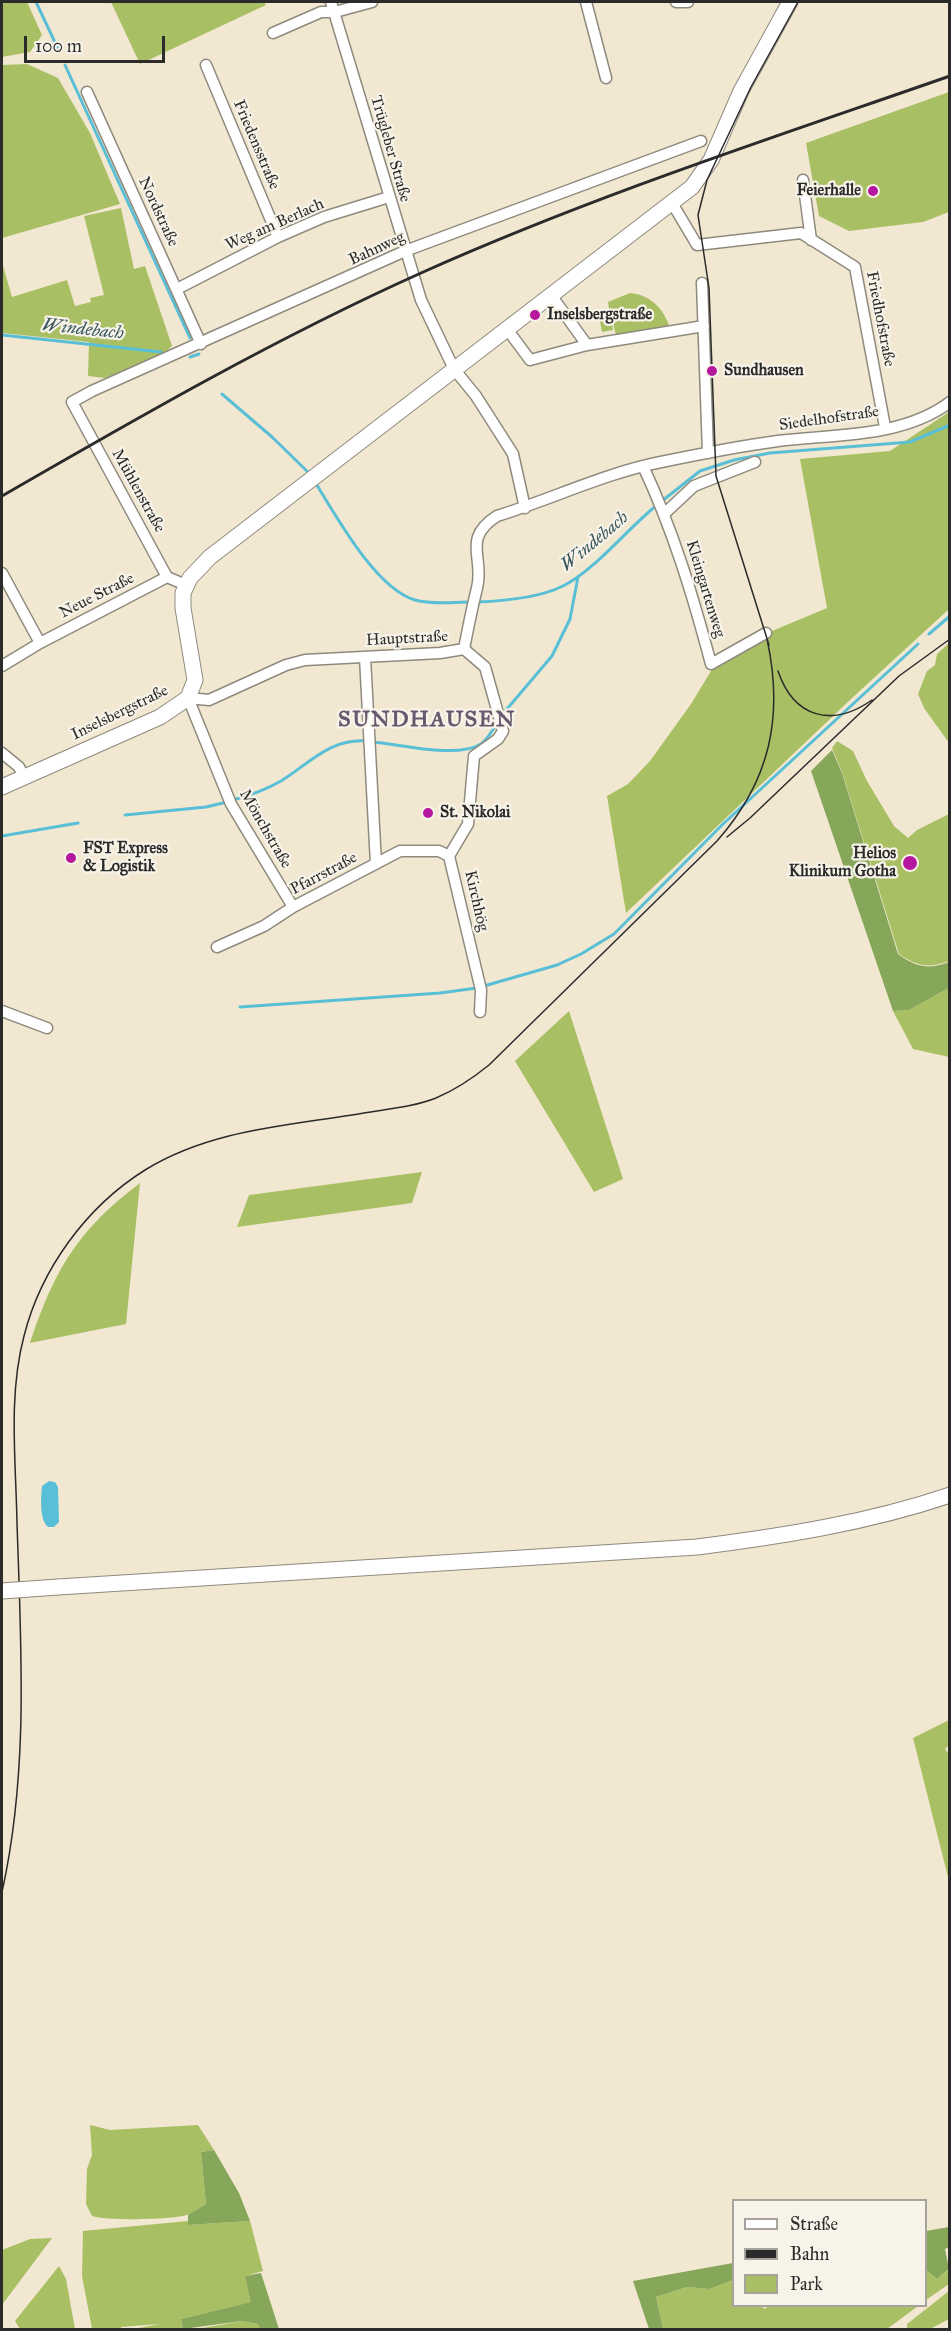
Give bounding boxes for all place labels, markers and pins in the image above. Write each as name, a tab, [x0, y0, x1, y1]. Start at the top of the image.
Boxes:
place label: Feierhalle	[796, 181, 861, 201]
marker: Feierhalle	[866, 184, 880, 198]
place label: Inselsbergstraße	[547, 305, 652, 325]
marker: Inselsbergstraße	[528, 308, 542, 322]
place label: Sundhausen	[724, 361, 804, 381]
marker: Sundhausen	[705, 364, 719, 378]
place label: St. Nikolai	[440, 803, 510, 823]
marker: St. Nikolai	[421, 806, 435, 820]
place label: FST Express & Logistik	[83, 839, 168, 877]
place label: Helios Klinikum Gotha	[789, 844, 896, 882]
marker: FST Express & Logistik	[64, 851, 78, 865]
marker: Helios Klinikum Gotha	[901, 854, 919, 872]

